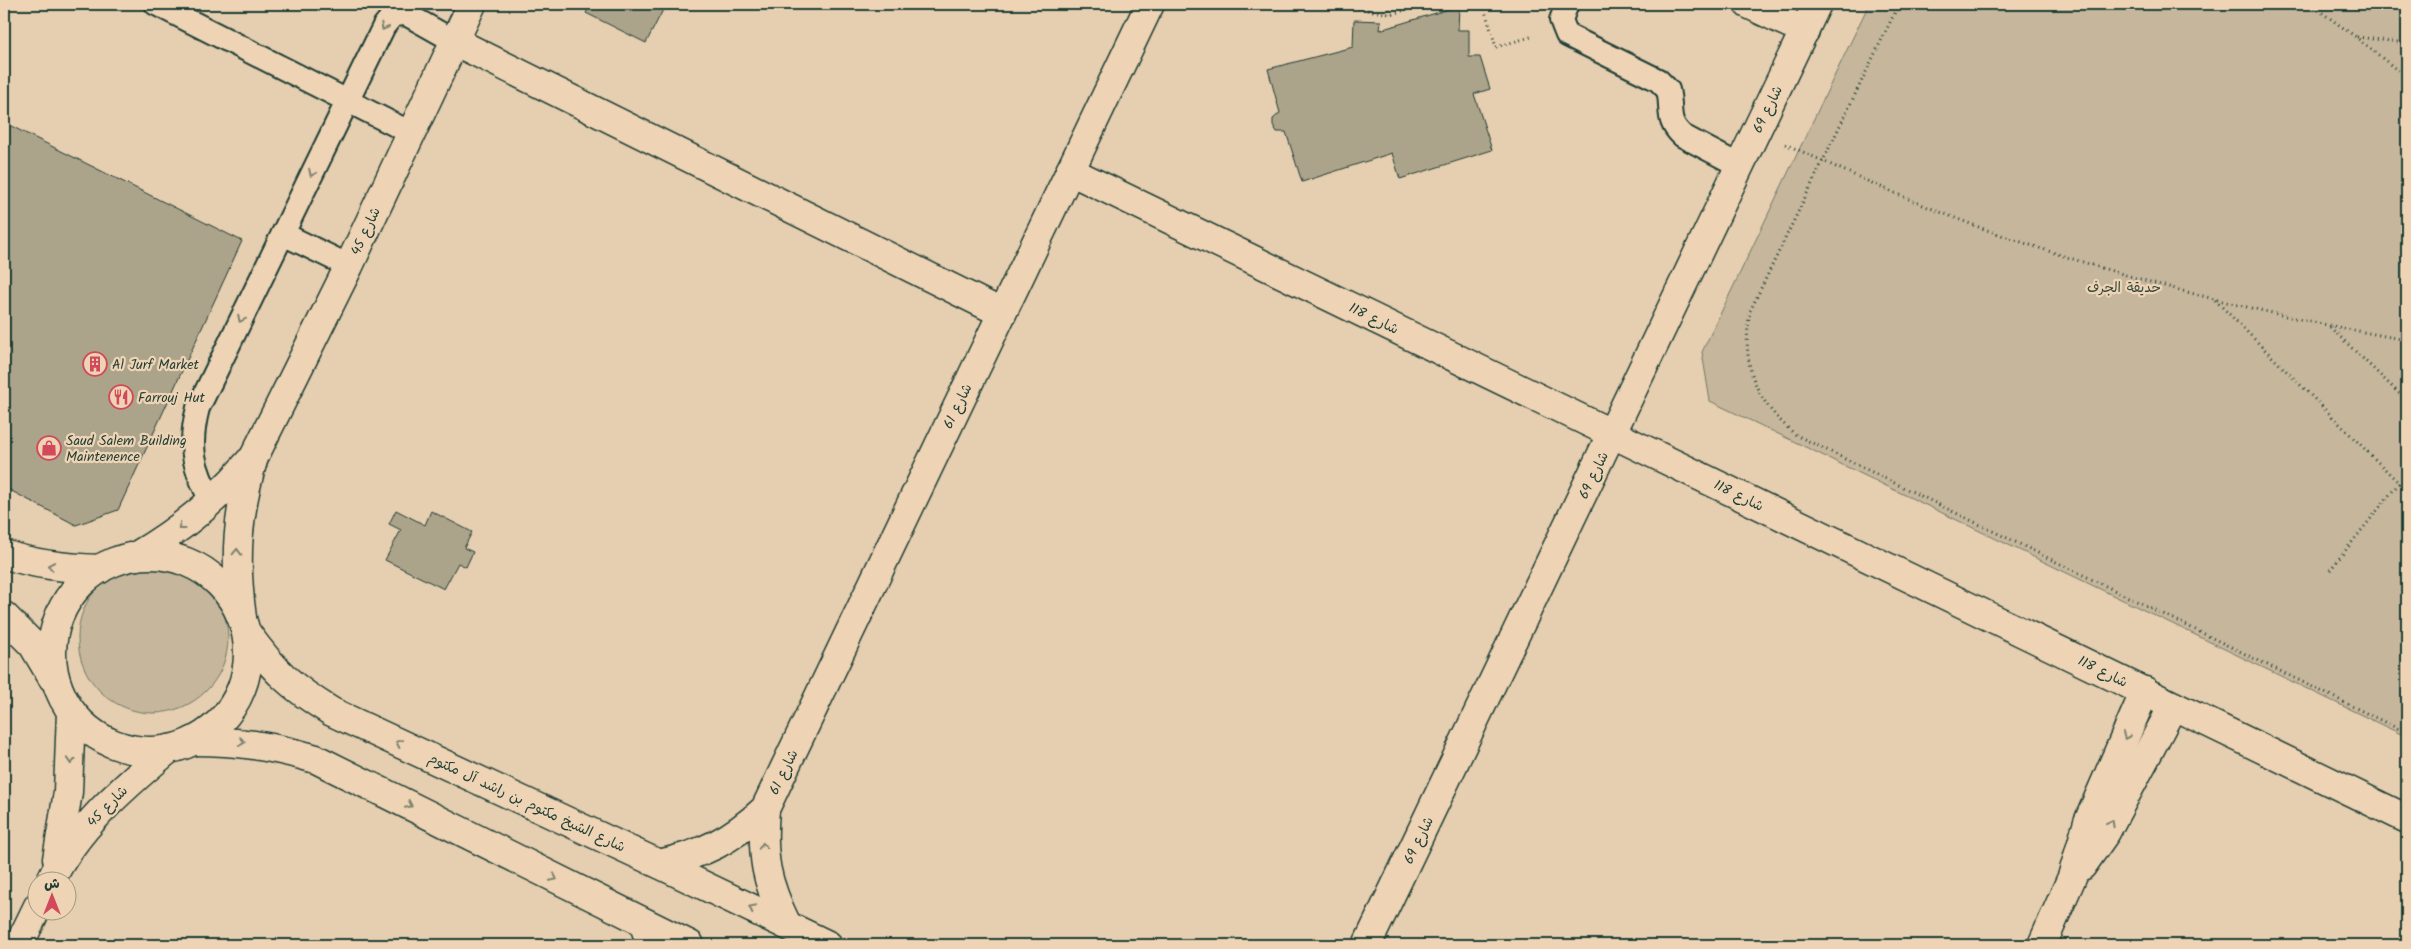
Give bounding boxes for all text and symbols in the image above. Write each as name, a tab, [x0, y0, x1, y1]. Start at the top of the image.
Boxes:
one-way arrow	[380, 21, 390, 30]
street label: شارع 69	[1747, 82, 1789, 137]
one-way arrow	[308, 168, 319, 177]
street label: شارع 45	[345, 204, 387, 259]
park label: حديقة الجرف	[2087, 277, 2161, 299]
street label: شارع 118	[1345, 297, 1402, 340]
one-way arrow	[237, 314, 247, 323]
building icon: Al Jurf Market	[82, 351, 108, 377]
place label: Al Jurf Market	[112, 354, 199, 376]
street label: شارع 61	[937, 380, 978, 433]
restaurant icon: Farrouj Hut	[108, 384, 134, 410]
place label: Farrouj Hut	[138, 387, 206, 409]
place label: Saud Salem Building Maintenence	[66, 430, 187, 468]
shop icon: Saud Salem Building Maintenence	[36, 435, 62, 461]
street label: شارع 69	[1573, 448, 1615, 503]
street label: شارع 118	[1710, 474, 1767, 517]
one-way arrow	[177, 521, 187, 530]
one-way arrow	[231, 548, 242, 556]
one-way arrow	[47, 561, 56, 571]
street label: شارع 118	[2074, 650, 2131, 693]
one-way arrow	[2121, 731, 2132, 740]
one-way arrow	[237, 737, 246, 747]
one-way arrow	[395, 739, 404, 749]
street label: شارع 61	[763, 746, 804, 799]
street label: شارع الشيخ مكتوم بن راشد آل مكتوم	[424, 747, 629, 858]
one-way arrow	[65, 757, 76, 765]
street label: شارع 45	[82, 781, 133, 833]
one-way arrow	[404, 799, 413, 810]
street label: شارع 69	[1398, 813, 1440, 868]
one-way arrow	[2105, 819, 2115, 828]
one-way arrow	[758, 842, 769, 850]
north arrow	[28, 872, 78, 922]
one-way arrow	[549, 872, 558, 882]
text: ش	[44, 873, 60, 895]
one-way arrow	[749, 905, 758, 915]

